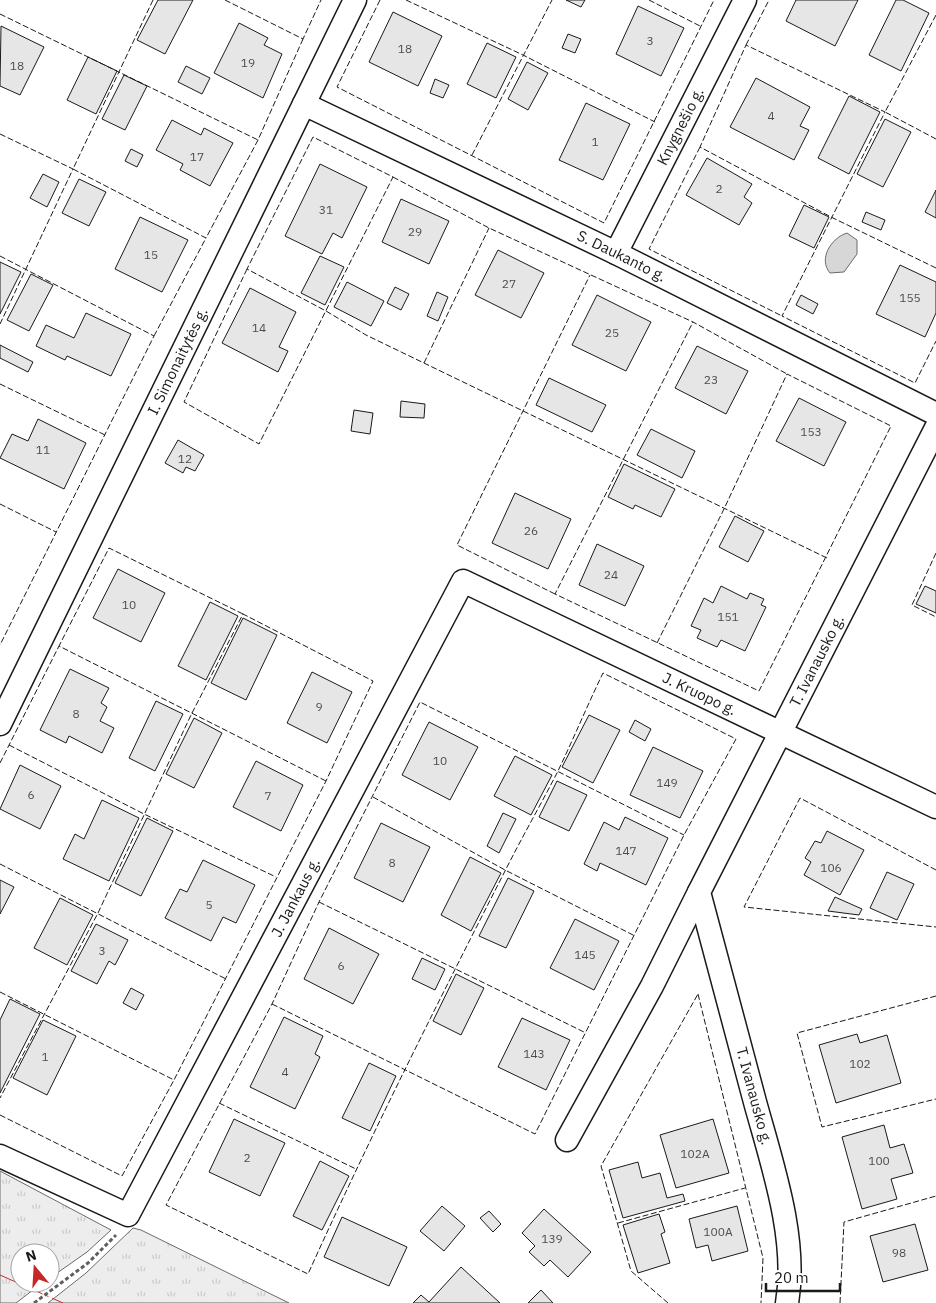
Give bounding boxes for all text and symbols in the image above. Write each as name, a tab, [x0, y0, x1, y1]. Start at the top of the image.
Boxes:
house number: 3	[646, 33, 654, 48]
house number: 18	[398, 41, 412, 56]
house number: 19	[241, 55, 255, 70]
house number: 18	[10, 58, 24, 73]
street label: Knygnešio g.	[652, 84, 708, 168]
house number: 4	[767, 108, 775, 123]
house number: 1	[591, 134, 599, 149]
house number: 17	[190, 149, 204, 164]
house number: 2	[715, 181, 723, 196]
house number: 31	[319, 202, 333, 217]
house number: 29	[408, 224, 422, 239]
street label: S. Daukanto g.	[574, 226, 669, 286]
house number: 15	[144, 247, 158, 262]
house number: 27	[502, 276, 516, 291]
house number: 155	[899, 290, 921, 305]
street label: I. Simonaitytės g.	[143, 304, 212, 418]
house number: 14	[252, 320, 266, 335]
house number: 25	[605, 325, 619, 340]
house number: 23	[704, 372, 718, 387]
house number: 153	[800, 424, 822, 439]
house number: 11	[36, 442, 50, 457]
house number: 12	[178, 451, 192, 466]
house number: 26	[524, 523, 538, 538]
house number: 24	[604, 567, 618, 582]
house number: 10	[122, 597, 136, 612]
house number: 151	[717, 609, 739, 624]
street label: T. Ivanausko g.	[785, 612, 848, 710]
street label: J. Kruopo g.	[660, 668, 740, 719]
house number: 9	[315, 699, 323, 714]
house number: 8	[72, 706, 80, 721]
house number: 10	[433, 753, 447, 768]
house number: 149	[656, 775, 678, 790]
house number: 6	[27, 787, 35, 802]
house number: 7	[264, 788, 272, 803]
house number: 147	[615, 843, 637, 858]
street label: J. Jankaus g.	[267, 855, 324, 940]
house number: 8	[388, 855, 396, 870]
house number: 106	[820, 860, 842, 875]
house number: 5	[205, 897, 213, 912]
house number: 3	[98, 943, 106, 958]
house number: 145	[574, 947, 596, 962]
house number: 6	[337, 958, 345, 973]
street label: T. Ivanausko g.	[732, 1045, 777, 1147]
house number: 143	[523, 1046, 545, 1061]
house number: 1	[41, 1049, 49, 1064]
house number: 102	[849, 1056, 871, 1071]
house number: 4	[281, 1064, 289, 1079]
house number: 102A	[680, 1146, 710, 1161]
house number: 2	[243, 1150, 251, 1165]
house number: 100	[868, 1153, 890, 1168]
house number: 100A	[703, 1224, 733, 1239]
house number: 139	[541, 1231, 563, 1246]
north arrow	[10, 1243, 60, 1293]
house number: 98	[892, 1245, 906, 1260]
text: N	[23, 1246, 39, 1266]
scale bar	[766, 1260, 840, 1292]
text: 20 m	[774, 1268, 809, 1287]

